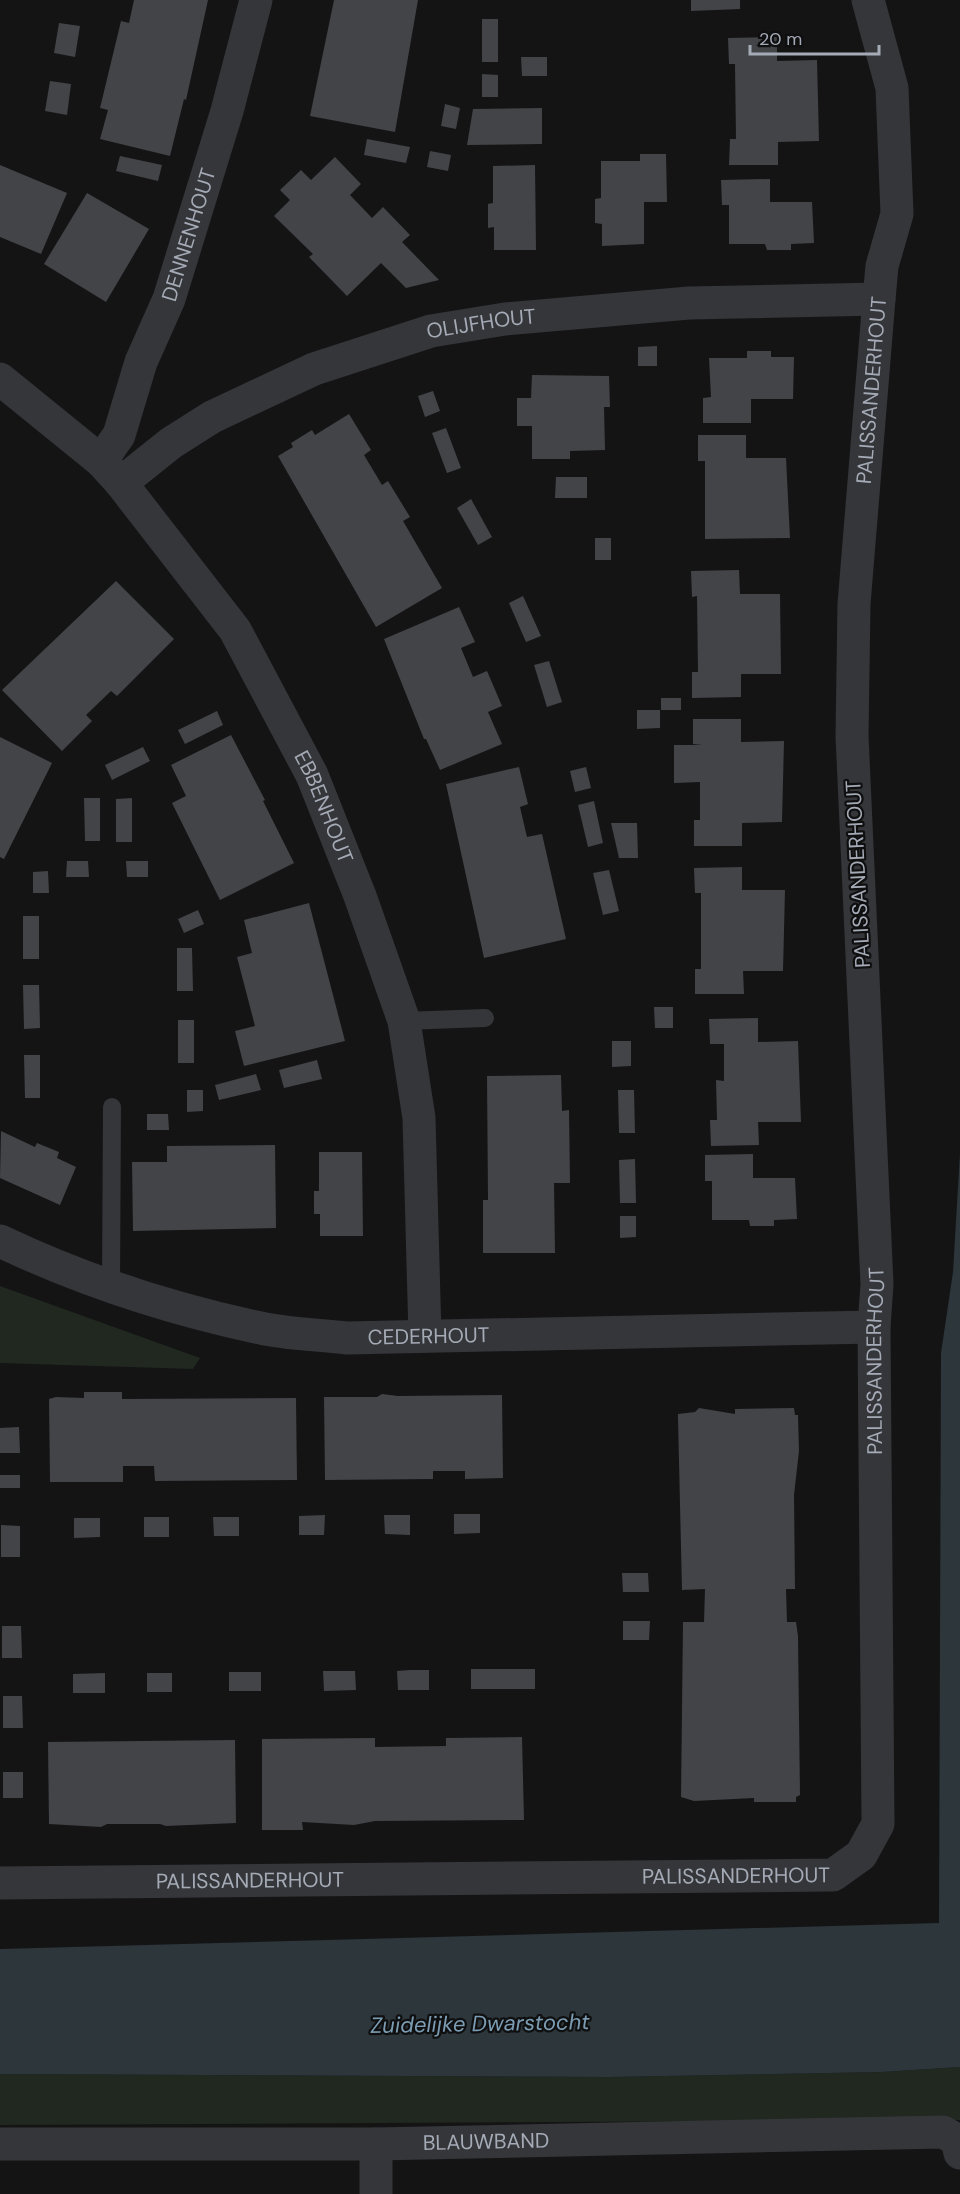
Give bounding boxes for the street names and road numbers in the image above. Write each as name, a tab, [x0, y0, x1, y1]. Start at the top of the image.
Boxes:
street label: DENNENHOUT	[155, 165, 223, 305]
street label: PALISSANDERHOUT	[850, 295, 893, 485]
street label: OLIJFHOUT	[424, 302, 537, 346]
street label: EBBENHOUT	[287, 746, 360, 868]
street label: PALISSANDERHOUT	[839, 779, 877, 969]
street label: PALISSANDERHOUT	[860, 1266, 891, 1455]
street label: CEDERHOUT	[367, 1321, 490, 1352]
street label: PALISSANDERHOUT	[642, 1861, 830, 1891]
street label: PALISSANDERHOUT	[156, 1866, 344, 1896]
street label: BLAUWBAND	[422, 2126, 550, 2157]

